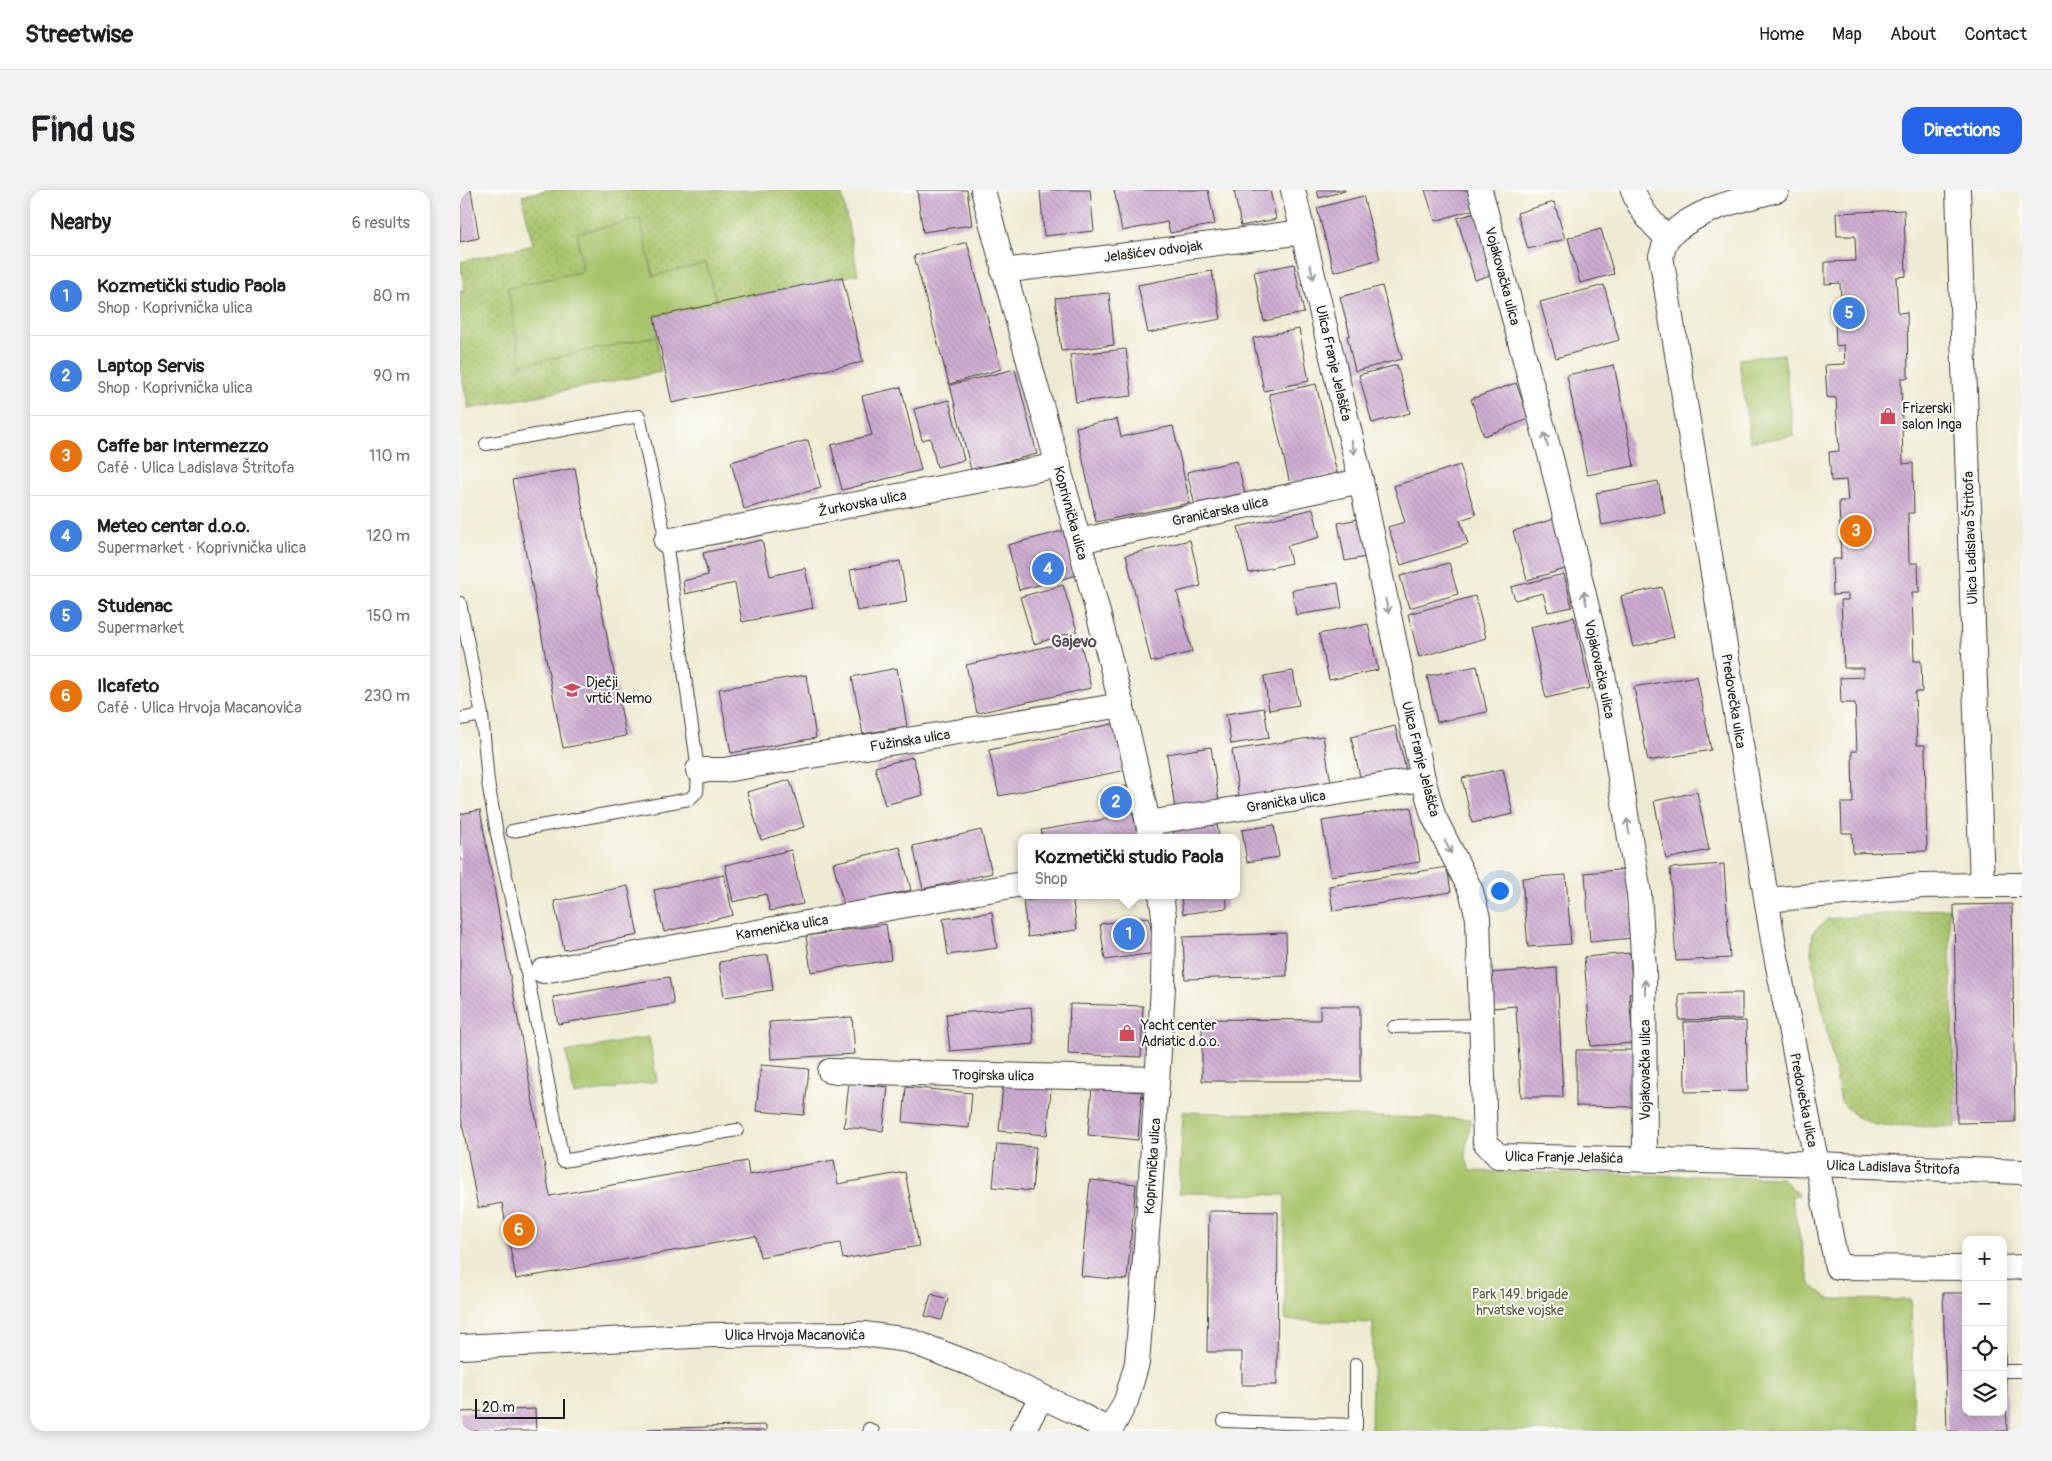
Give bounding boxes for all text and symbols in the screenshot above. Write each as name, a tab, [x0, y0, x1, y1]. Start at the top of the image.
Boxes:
text: Streetwise	[25, 20, 133, 49]
text: Home	[1759, 23, 1804, 46]
text: Map	[1832, 23, 1862, 46]
text: About	[1890, 23, 1936, 46]
text: Contact	[1964, 23, 2027, 46]
button: Directions	[1902, 107, 2022, 154]
text: Find us	[30, 108, 135, 152]
text: Nearby	[50, 209, 111, 236]
text: 6 results	[352, 213, 410, 233]
street label: Vojakovačka ulica	[1481, 225, 1524, 327]
street label: Jelašićev odvojak	[1103, 237, 1204, 266]
one-way arrow	[1308, 263, 1317, 279]
text: Kozmetički studio Paola	[97, 274, 286, 298]
text: 1	[63, 286, 69, 306]
text: 80 m	[373, 286, 410, 306]
pin: 5	[1833, 294, 1865, 332]
text: Shop · Koprivnička ulica	[97, 298, 253, 318]
street label: Ulica Franje Jelašića	[1312, 304, 1355, 423]
text: Laptop Servis	[97, 354, 204, 378]
text: 2	[62, 366, 70, 386]
text: 90 m	[373, 366, 410, 386]
text: Shop · Koprivnička ulica	[97, 378, 253, 398]
place label: Frizerski salon Inga	[1902, 400, 1962, 433]
shop icon: Frizerski salon Inga	[1878, 406, 1898, 426]
one-way arrow	[1541, 432, 1551, 448]
text: Caffe bar Intermezzo	[97, 434, 269, 458]
one-way arrow	[1349, 438, 1358, 454]
text: 3	[62, 446, 70, 466]
text: 110 m	[369, 446, 410, 466]
text: Café · Ulica Ladislava Štritofa	[97, 458, 294, 478]
street label: Koprivnička ulica	[1050, 464, 1091, 562]
street label: Ulica Ladislava Štritofa	[1959, 471, 1981, 605]
street label: Žurkovska ulica	[816, 487, 908, 520]
street label: Graničarska ulica	[1171, 493, 1270, 530]
pin: 3	[1840, 512, 1872, 550]
text: Meteo centar d.o.o.	[97, 514, 250, 538]
text: 4	[61, 526, 71, 546]
text: 120 m	[366, 526, 410, 546]
text: Supermarket · Koprivnička ulica	[97, 538, 306, 558]
pin: 4	[1032, 550, 1064, 588]
one-way arrow	[1580, 590, 1589, 606]
text: Studenac	[97, 594, 173, 618]
one-way arrow	[1383, 597, 1392, 613]
text: 5	[62, 606, 70, 626]
text: 150 m	[366, 606, 410, 626]
text: Supermarket	[97, 618, 184, 638]
street label: Vojakovačka ulica	[1581, 618, 1618, 720]
district label: Gajevo	[1051, 632, 1097, 652]
street label: Predovečka ulica	[1718, 653, 1749, 750]
text: Ilcafeto	[97, 674, 159, 698]
place label: Dječji vrtić Nemo	[585, 674, 652, 707]
school or university icon: Dječji vrtić Nemo	[562, 680, 582, 700]
text: 6	[61, 686, 71, 706]
text: 230 m	[364, 686, 410, 706]
text: Café · Ulica Hrvoja Macanovića	[97, 698, 302, 718]
street label: Ulica Franje Jelašića	[1398, 700, 1443, 819]
street label: Fužinska ulica	[869, 726, 951, 755]
pin: 2	[1100, 783, 1132, 821]
street label: Granička ulica	[1245, 787, 1327, 816]
one-way arrow	[1622, 818, 1632, 834]
popup	[1018, 834, 1240, 899]
one-way arrow	[1444, 839, 1454, 854]
text: Kozmetički studio Paola	[1035, 845, 1223, 869]
text: Shop	[1035, 869, 1068, 889]
your location	[1487, 878, 1513, 904]
street label: Kamenička ulica	[735, 911, 830, 944]
pin: 1	[1113, 915, 1145, 953]
one-way arrow	[1640, 980, 1649, 996]
place label: Yacht center Adriatic d.o.o.	[1140, 1017, 1220, 1050]
street label: Vojakovačka ulica	[1637, 1020, 1654, 1120]
shop icon: Yacht center Adriatic d.o.o.	[1117, 1023, 1137, 1043]
street label: Predovečka ulica	[1786, 1052, 1821, 1149]
street label: Trogirska ulica	[952, 1066, 1034, 1085]
street label: Koprivnička ulica	[1141, 1117, 1164, 1215]
street label: Ulica Franje Jelašića	[1505, 1148, 1623, 1167]
street label: Ulica Ladislava Štritofa	[1826, 1156, 1960, 1178]
pin: 6	[503, 1211, 535, 1249]
map controls	[1962, 1236, 2007, 1416]
button: +	[1962, 1236, 2007, 1281]
button: −	[1962, 1281, 2007, 1326]
park label: Park 149. brigade hrvatske vojske	[1472, 1286, 1568, 1319]
button: locate	[1962, 1326, 2007, 1371]
street label: Ulica Hrvoja Macanovića	[725, 1327, 865, 1344]
button: layers	[1962, 1371, 2007, 1416]
scale bar	[475, 1396, 565, 1419]
text: 20 m	[482, 1399, 515, 1416]

